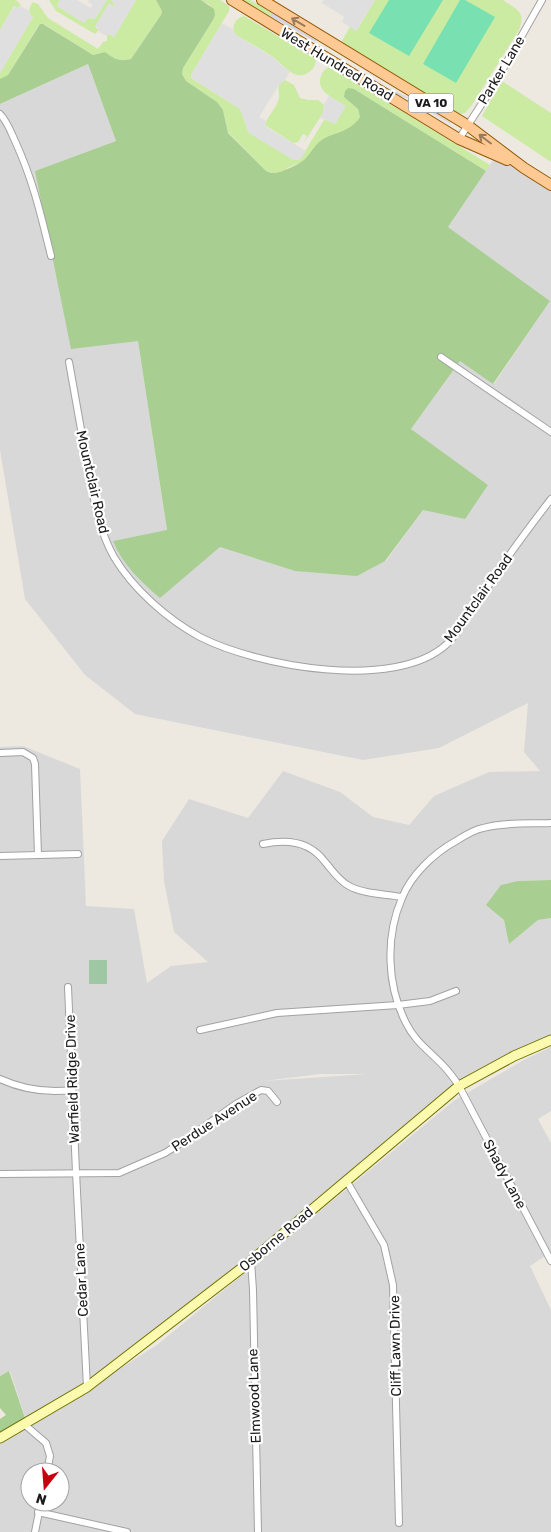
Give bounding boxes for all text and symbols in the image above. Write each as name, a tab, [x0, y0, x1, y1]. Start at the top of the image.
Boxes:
one-way arrow	[291, 17, 305, 28]
street label: West Hundred Road	[278, 24, 396, 105]
street label: Parker Lane	[474, 33, 529, 108]
road number: VA 10	[408, 94, 454, 112]
one-way arrow	[479, 133, 492, 144]
street label: Mountclair Road	[72, 429, 113, 535]
street label: Mountclair Road	[441, 551, 516, 646]
street label: Warfield Ridge Drive	[62, 1014, 83, 1144]
street label: Perdue Avenue	[168, 1087, 260, 1155]
street label: Shady Lane	[479, 1137, 530, 1212]
street label: Osborne Road	[236, 1204, 317, 1275]
street label: Cedar Lane	[71, 1243, 92, 1317]
street label: Cliff Lawn Drive	[386, 1295, 405, 1397]
street label: Elmwood Lane	[244, 1348, 265, 1444]
north arrow	[20, 1462, 70, 1512]
text: N	[34, 1489, 49, 1509]

